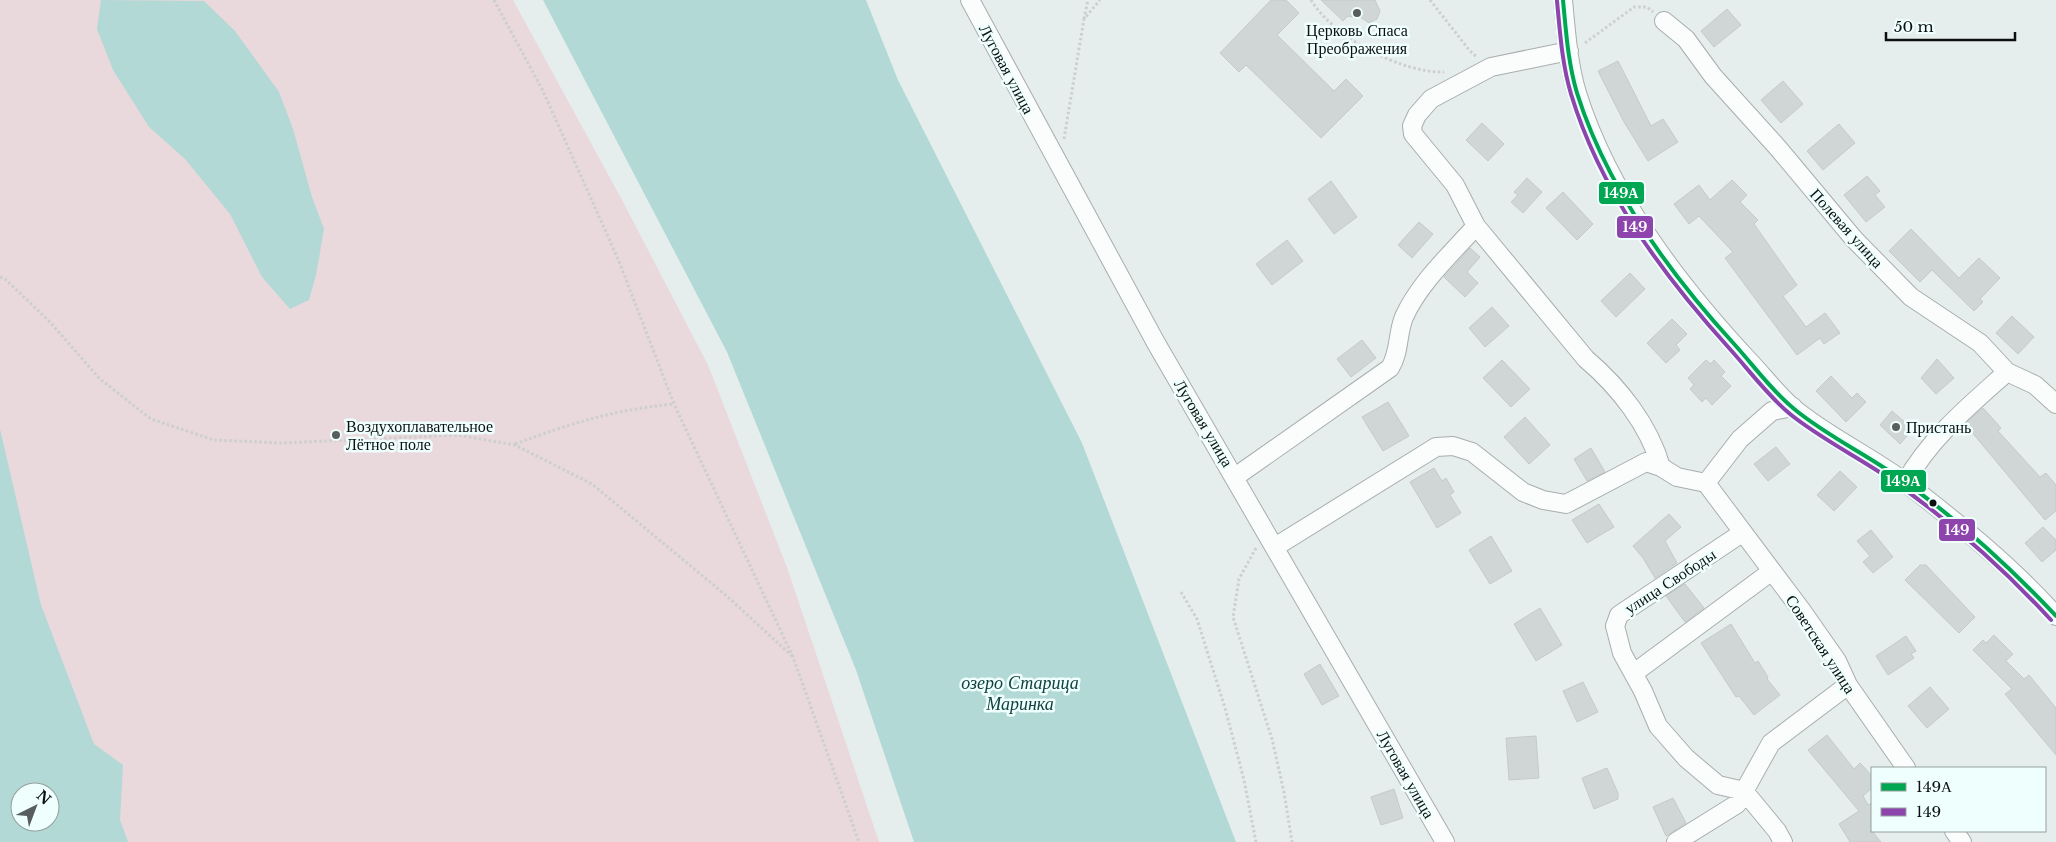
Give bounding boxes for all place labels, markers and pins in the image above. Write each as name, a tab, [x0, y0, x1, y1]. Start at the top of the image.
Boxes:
marker: Церковь Спаса Преображения	[1351, 7, 1363, 19]
place label: Церковь Спаса Преображения	[1306, 20, 1408, 58]
place label: Воздухоплавательное Лётное поле	[346, 416, 493, 454]
place label: Пристань	[1906, 417, 1971, 437]
marker: Пристань	[1890, 421, 1902, 433]
marker: Воздухоплавательное Лётное поле	[330, 429, 342, 441]
unlabelled marker	[1928, 498, 1938, 508]

